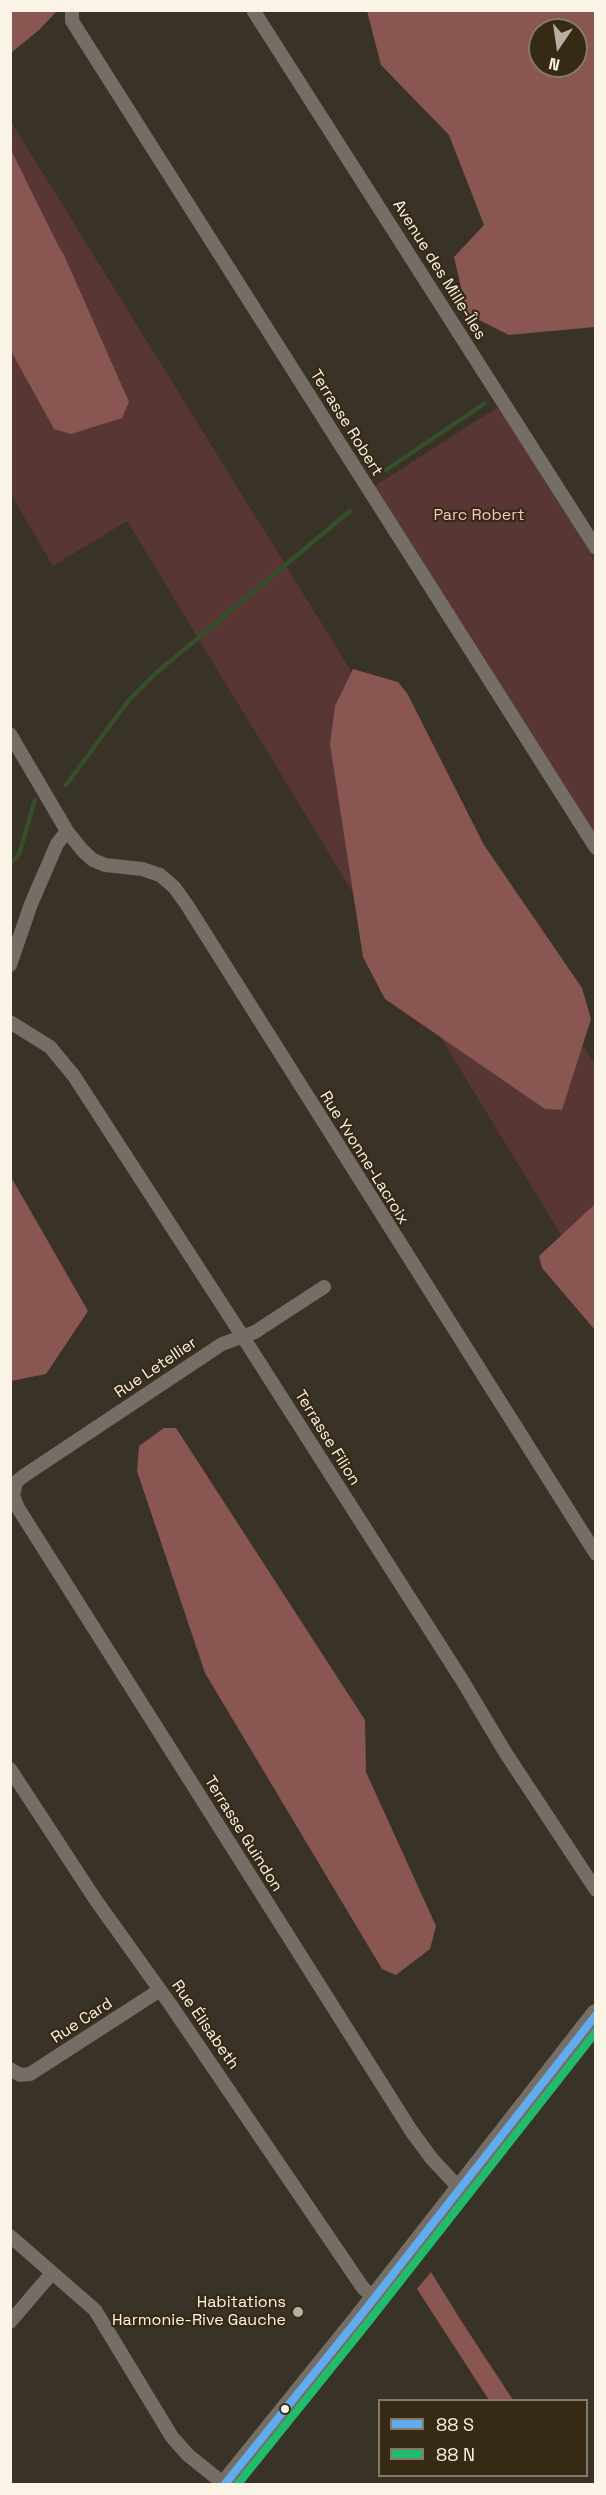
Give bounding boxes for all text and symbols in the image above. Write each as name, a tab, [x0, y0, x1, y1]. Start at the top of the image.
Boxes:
north arrow	[528, 18, 588, 78]
text: N	[547, 53, 562, 76]
street label: Avenue des Mille-Îles	[388, 197, 490, 343]
street label: Terrasse Robert	[306, 366, 386, 480]
park label: Parc Robert	[433, 506, 525, 526]
street label: Rue Yvonne-Lacroix	[315, 1088, 413, 1228]
street label: Rue Letellier	[111, 1333, 201, 1403]
street label: Terrasse Filion	[290, 1387, 364, 1489]
street label: Terrasse Guindon	[200, 1773, 286, 1895]
street label: Rue Élisabeth	[167, 1977, 243, 2073]
street label: Rue Card	[48, 1994, 116, 2048]
place label: Habitations Harmonie-Rive Gauche	[112, 2293, 286, 2331]
marker: Habitations Harmonie-Rive Gauche	[291, 2305, 305, 2319]
legend	[378, 2399, 588, 2477]
unlabelled marker	[279, 2403, 291, 2415]
text: 88 S	[436, 2413, 474, 2436]
text: 88 N	[436, 2443, 475, 2466]

